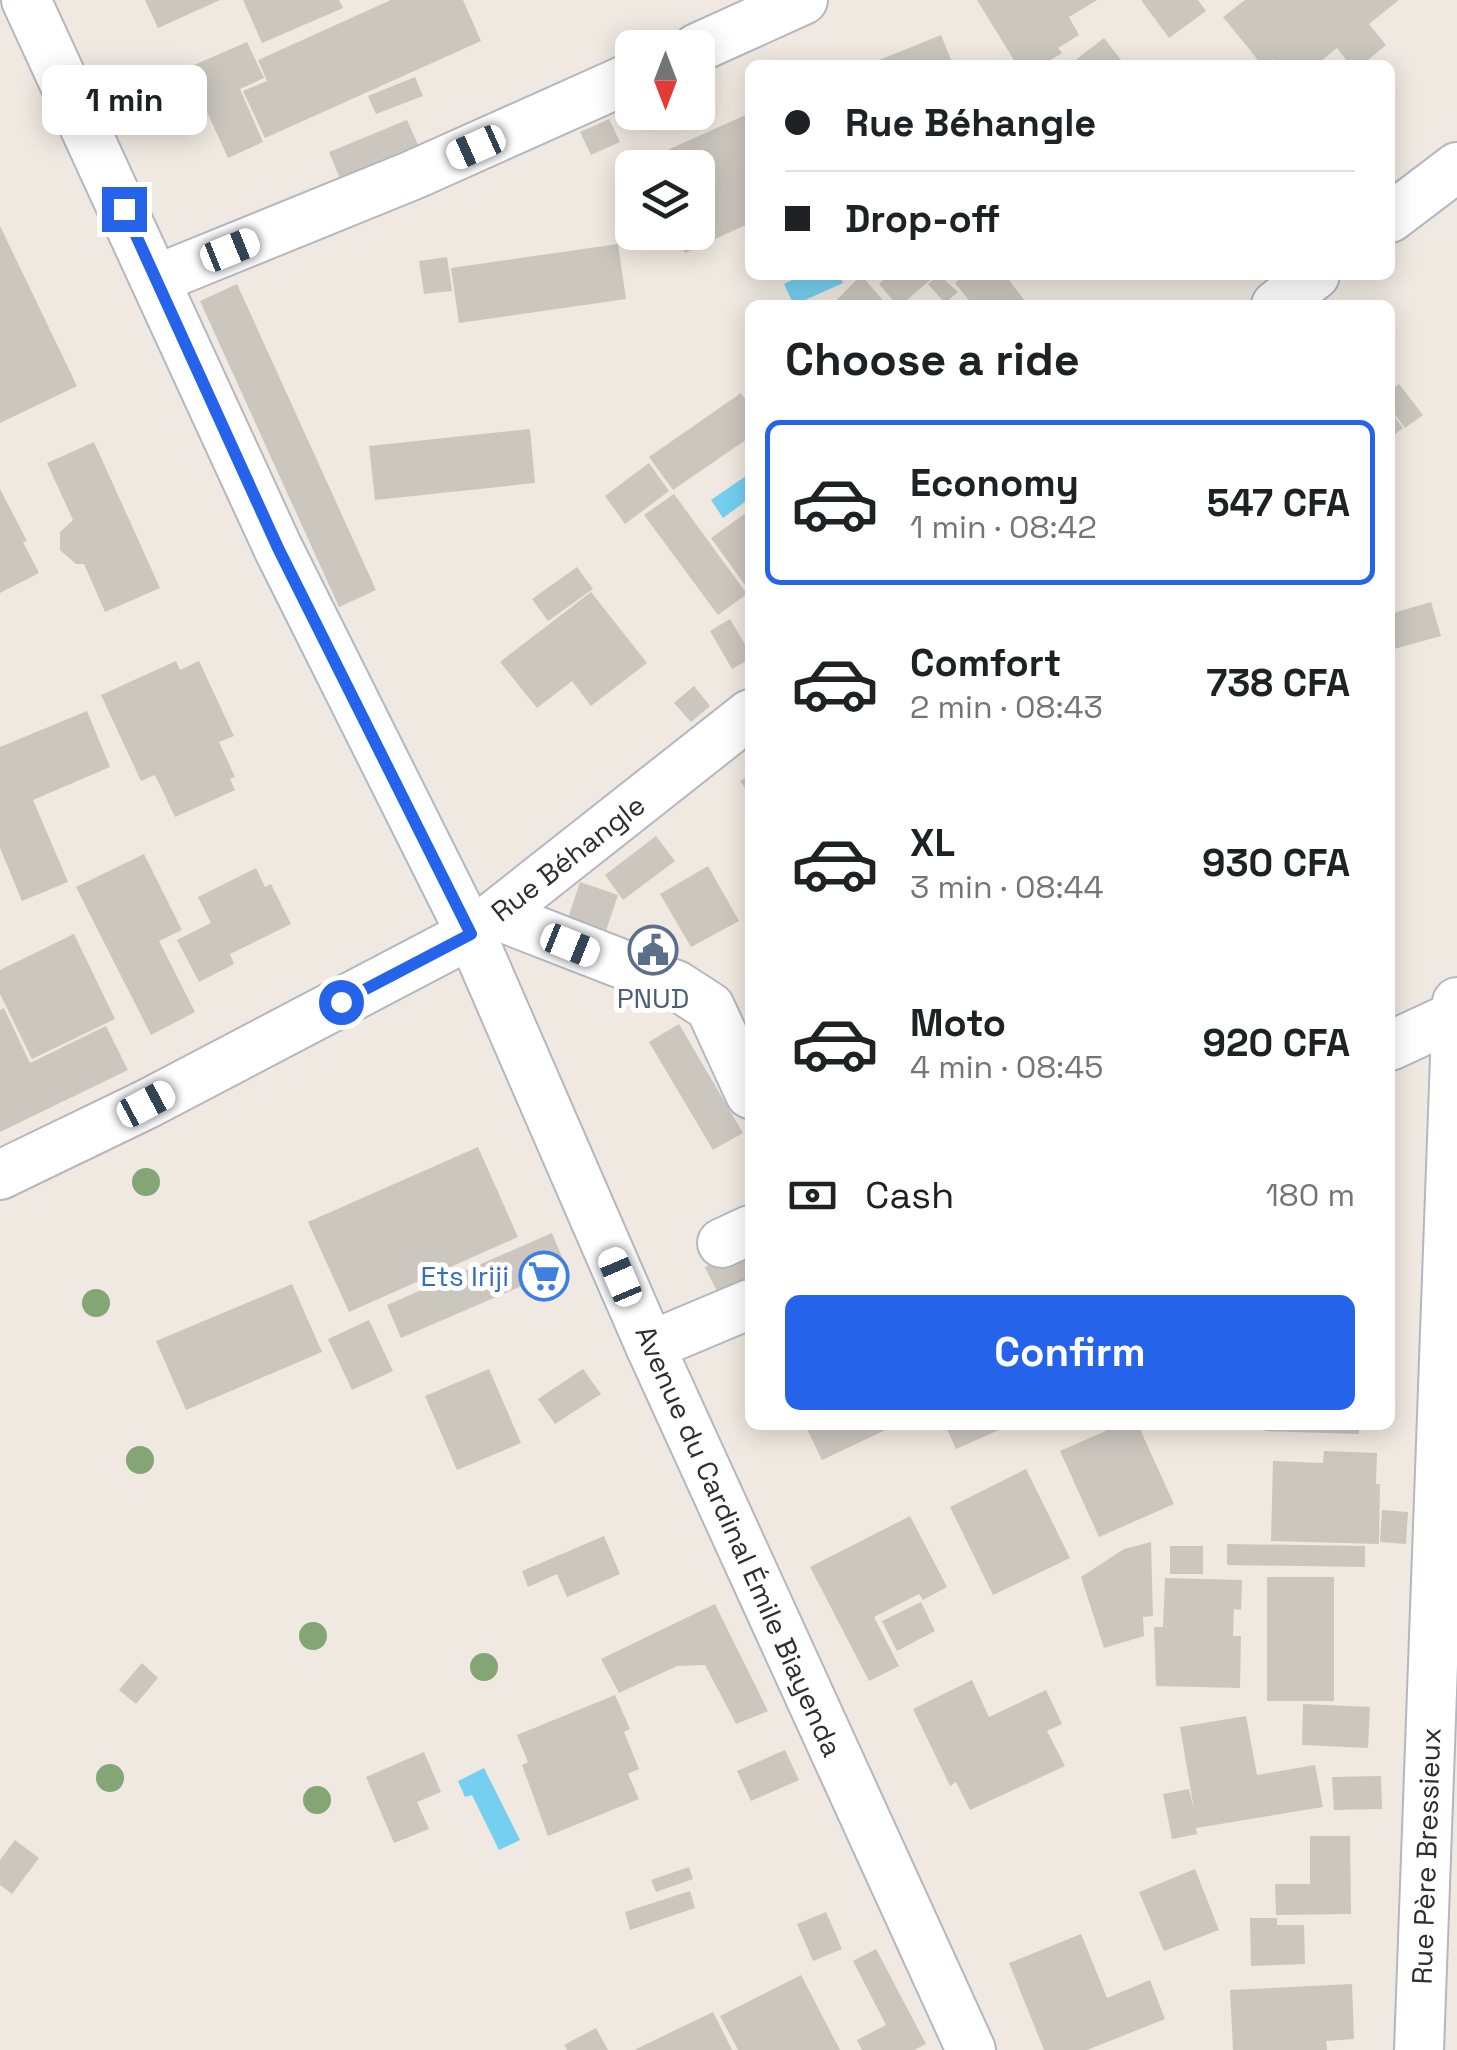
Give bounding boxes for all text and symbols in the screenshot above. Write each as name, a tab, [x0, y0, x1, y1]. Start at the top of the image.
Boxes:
north arrow	[615, 30, 715, 130]
map controls	[615, 30, 715, 250]
callout: 1 min	[42, 64, 206, 134]
text: 1 min	[85, 80, 164, 120]
text: Rue Béhangle	[845, 99, 1096, 147]
car	[442, 121, 510, 173]
button: layers	[615, 150, 715, 250]
route end	[102, 187, 147, 232]
text: Drop-off	[845, 195, 1000, 243]
car	[197, 225, 263, 275]
text: Choose a ride	[785, 331, 1080, 388]
icon: car	[790, 458, 880, 548]
text: Economy	[910, 459, 1079, 507]
text: 547 CFA	[1207, 479, 1350, 527]
text: 1 min · 08:42	[910, 507, 1097, 547]
icon: car	[790, 638, 880, 728]
text: Comfort	[910, 639, 1061, 687]
text: 738 CFA	[1206, 659, 1350, 707]
text: 2 min · 08:43	[910, 687, 1103, 727]
street label: Rue Béhangle	[484, 787, 652, 929]
icon: car	[790, 818, 880, 908]
text: XL	[910, 819, 955, 867]
text: 930 CFA	[1202, 839, 1350, 887]
text: 3 min · 08:44	[910, 867, 1104, 907]
car	[537, 920, 603, 970]
public building icon: PNUD	[627, 924, 679, 976]
route start	[319, 980, 364, 1025]
place label: PNUD	[617, 980, 689, 1016]
icon: car	[790, 998, 880, 1088]
text: Moto	[910, 999, 1006, 1047]
text: 920 CFA	[1202, 1019, 1350, 1067]
text: 4 min · 08:45	[910, 1047, 1103, 1087]
car	[112, 1077, 180, 1131]
icon: cash	[785, 1168, 840, 1223]
text: Cash	[865, 1171, 954, 1219]
text: 180 m	[1265, 1175, 1355, 1215]
car	[594, 1244, 646, 1310]
supermarket icon: Ets Iriji	[518, 1250, 570, 1302]
place label: Ets Iriji	[420, 1258, 509, 1294]
button: Confirm	[785, 1295, 1355, 1410]
street label: Avenue du Cardinal Émile Biayenda	[627, 1320, 851, 1762]
street label: Rue Père Bressieux	[1404, 1727, 1448, 1985]

